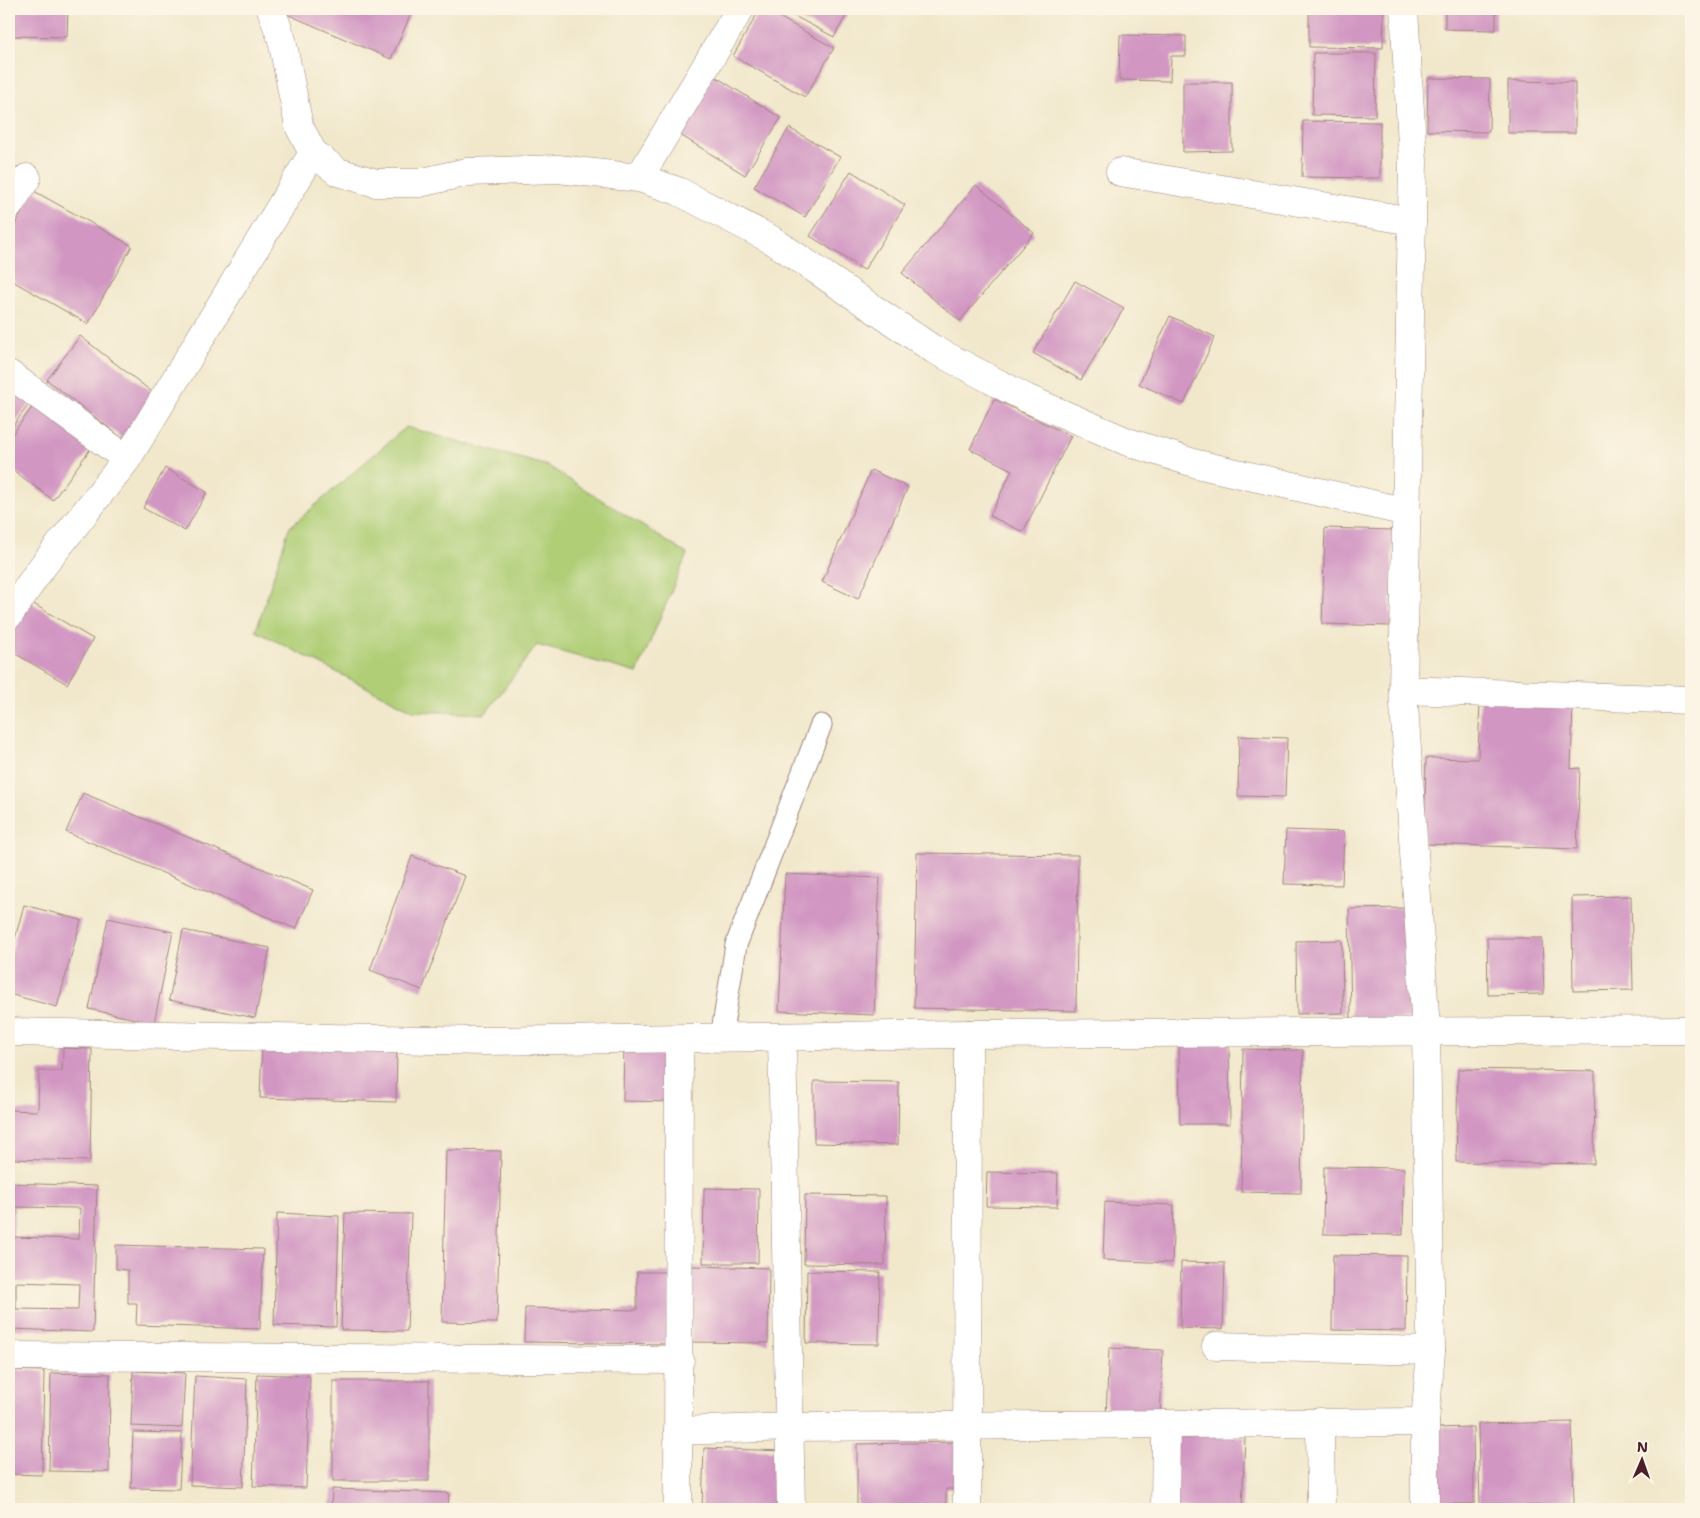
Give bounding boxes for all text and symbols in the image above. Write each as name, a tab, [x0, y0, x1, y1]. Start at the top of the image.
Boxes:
north arrow	[1618, 1436, 1668, 1486]
text: N	[1637, 1438, 1648, 1456]

